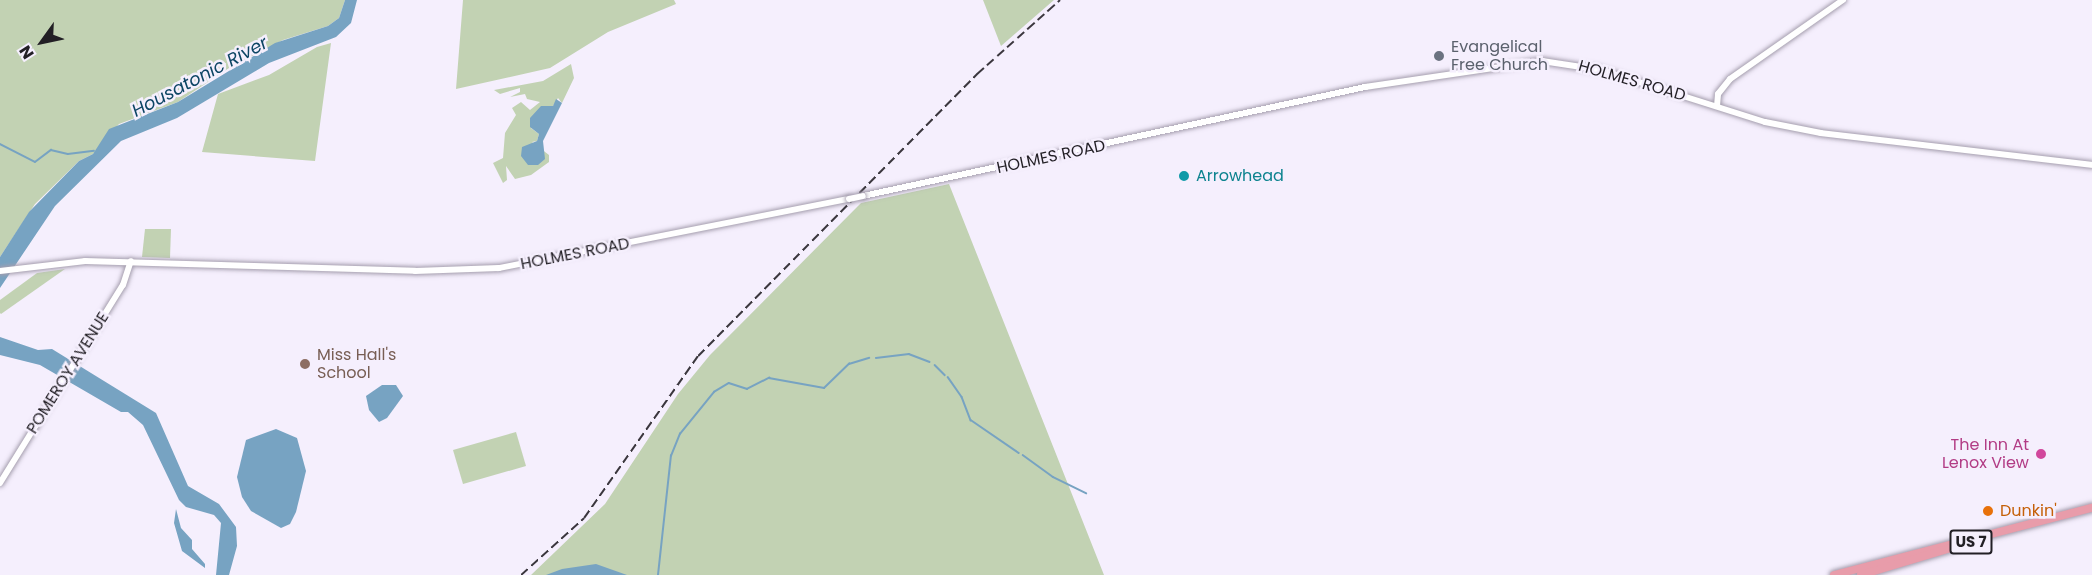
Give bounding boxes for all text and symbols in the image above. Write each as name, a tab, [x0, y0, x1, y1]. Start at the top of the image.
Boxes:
north arrow	[12, 12, 72, 72]
water label: Housatonic River	[128, 32, 272, 122]
place label: Evangelical Free Church	[1451, 37, 1548, 75]
text: N	[14, 41, 39, 63]
marker: Evangelical Free Church	[1432, 49, 1446, 63]
street label: HOLMES ROAD	[1576, 57, 1688, 105]
street label: HOLMES ROAD	[995, 136, 1107, 178]
place label: Arrowhead	[1196, 166, 1284, 186]
marker: Arrowhead	[1177, 169, 1191, 183]
street label: HOLMES ROAD	[519, 234, 631, 274]
street label: POMEROY AVENUE	[23, 309, 113, 437]
place label: Miss Hall's School	[317, 345, 396, 383]
marker: Miss Hall's School	[298, 357, 312, 371]
place label: The Inn At Lenox View	[1942, 435, 2029, 473]
marker: The Inn At Lenox View	[2034, 447, 2048, 461]
place label: Dunkin'	[2000, 501, 2057, 521]
marker: Dunkin'	[1981, 504, 1995, 518]
road number: US 7	[1948, 530, 1994, 554]

